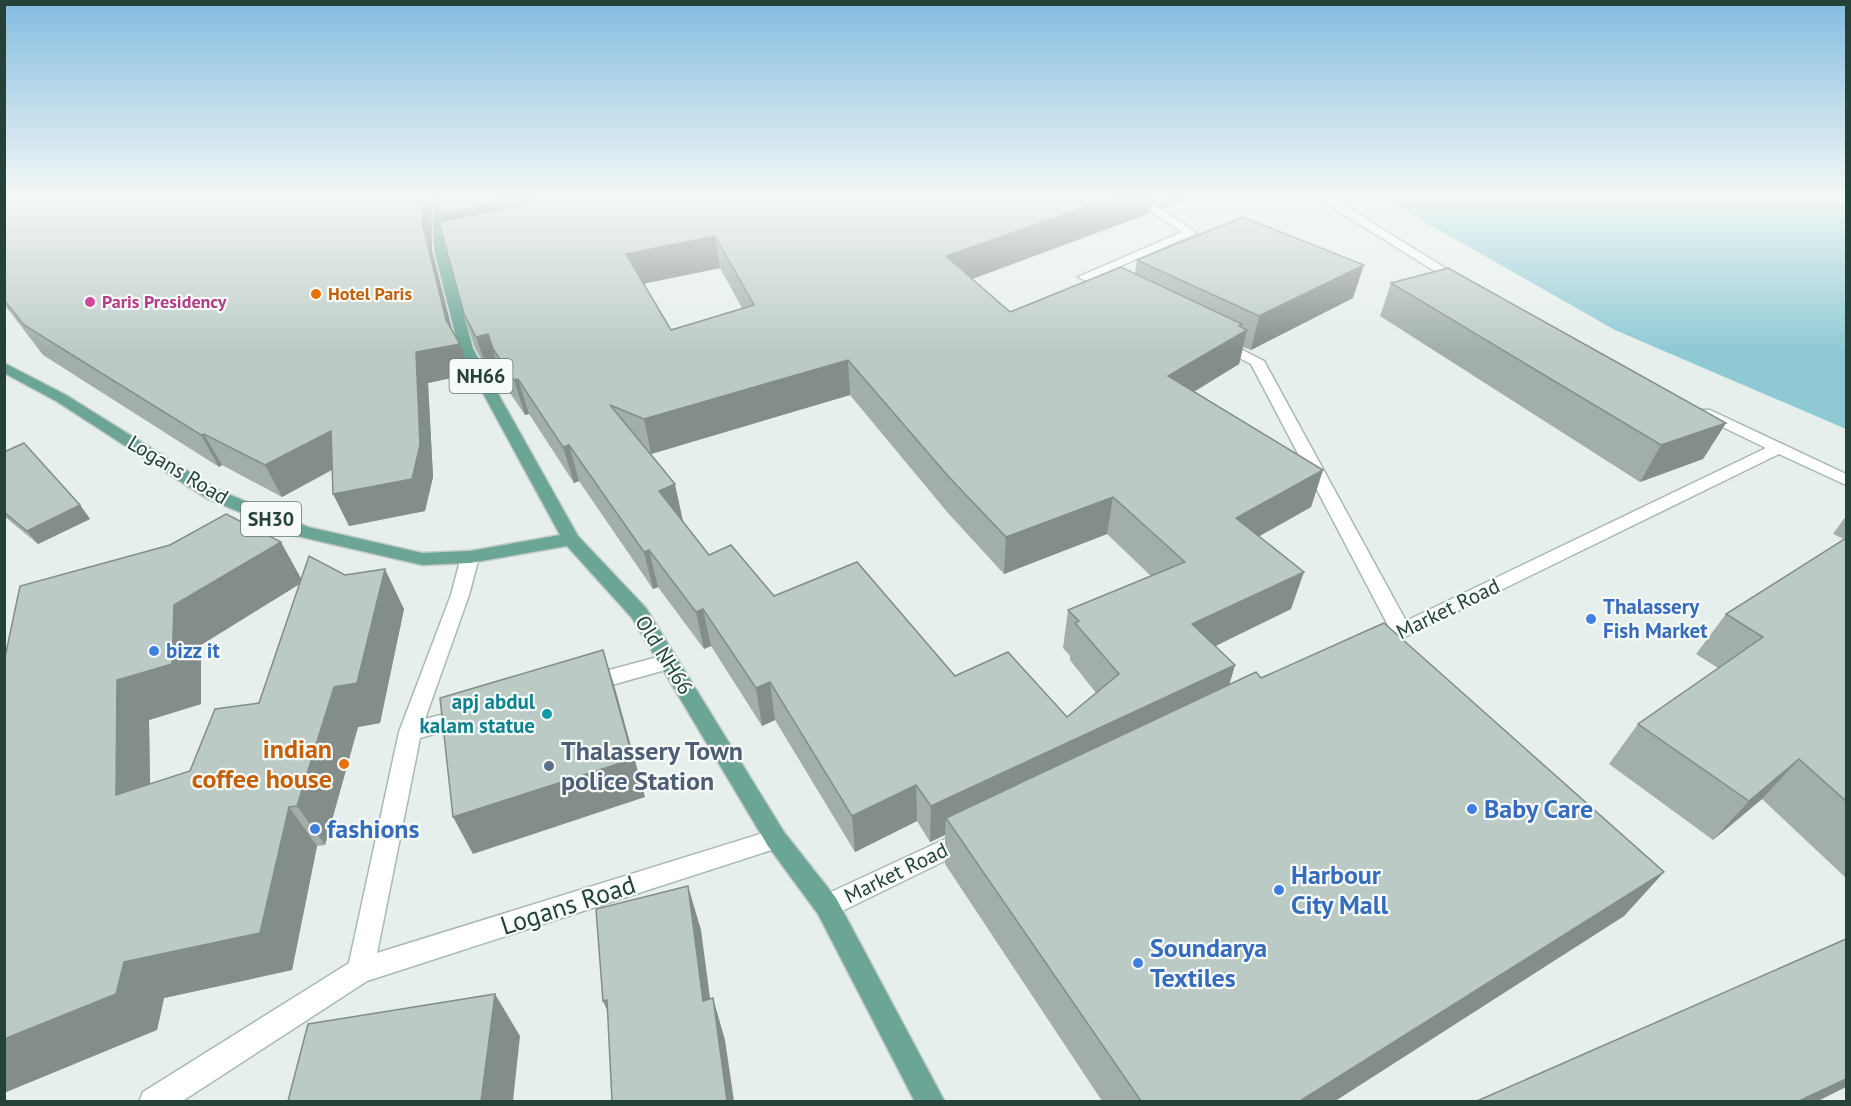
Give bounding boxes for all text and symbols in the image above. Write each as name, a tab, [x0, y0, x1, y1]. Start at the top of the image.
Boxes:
place label: Hotel Paris	[328, 282, 412, 305]
marker: Hotel Paris	[309, 287, 323, 301]
place label: Paris Presidency	[102, 290, 227, 313]
marker: Paris Presidency	[83, 295, 97, 309]
road number: NH66	[450, 359, 512, 393]
street label: Logans Road	[123, 429, 234, 510]
road number: SH30	[241, 502, 301, 536]
street label: Market Road	[1392, 572, 1504, 645]
place label: Thalassery Fish Market	[1603, 593, 1708, 644]
street label: Old NH66	[630, 610, 699, 699]
marker: Thalassery Fish Market	[1584, 612, 1598, 626]
place label: bizz it	[166, 637, 220, 664]
marker: bizz it	[147, 644, 161, 658]
place label: apj abdul kalam statue	[420, 688, 536, 739]
marker: apj abdul kalam statue	[540, 707, 554, 721]
place label: indian coffee house	[192, 732, 332, 795]
place label: Thalassery Town police Station	[561, 734, 743, 797]
marker: indian coffee house	[337, 757, 351, 771]
marker: Thalassery Town police Station	[542, 759, 556, 773]
place label: Baby Care	[1484, 792, 1593, 825]
marker: Baby Care	[1465, 802, 1479, 816]
place label: fashions	[327, 812, 420, 845]
marker: fashions	[308, 822, 322, 836]
street label: Market Road	[840, 836, 952, 909]
place label: Harbour City Mall	[1291, 858, 1388, 921]
street label: Logans Road	[496, 867, 639, 942]
marker: Harbour City Mall	[1272, 883, 1286, 897]
place label: Soundarya Textiles	[1150, 931, 1267, 994]
marker: Soundarya Textiles	[1131, 956, 1145, 970]

